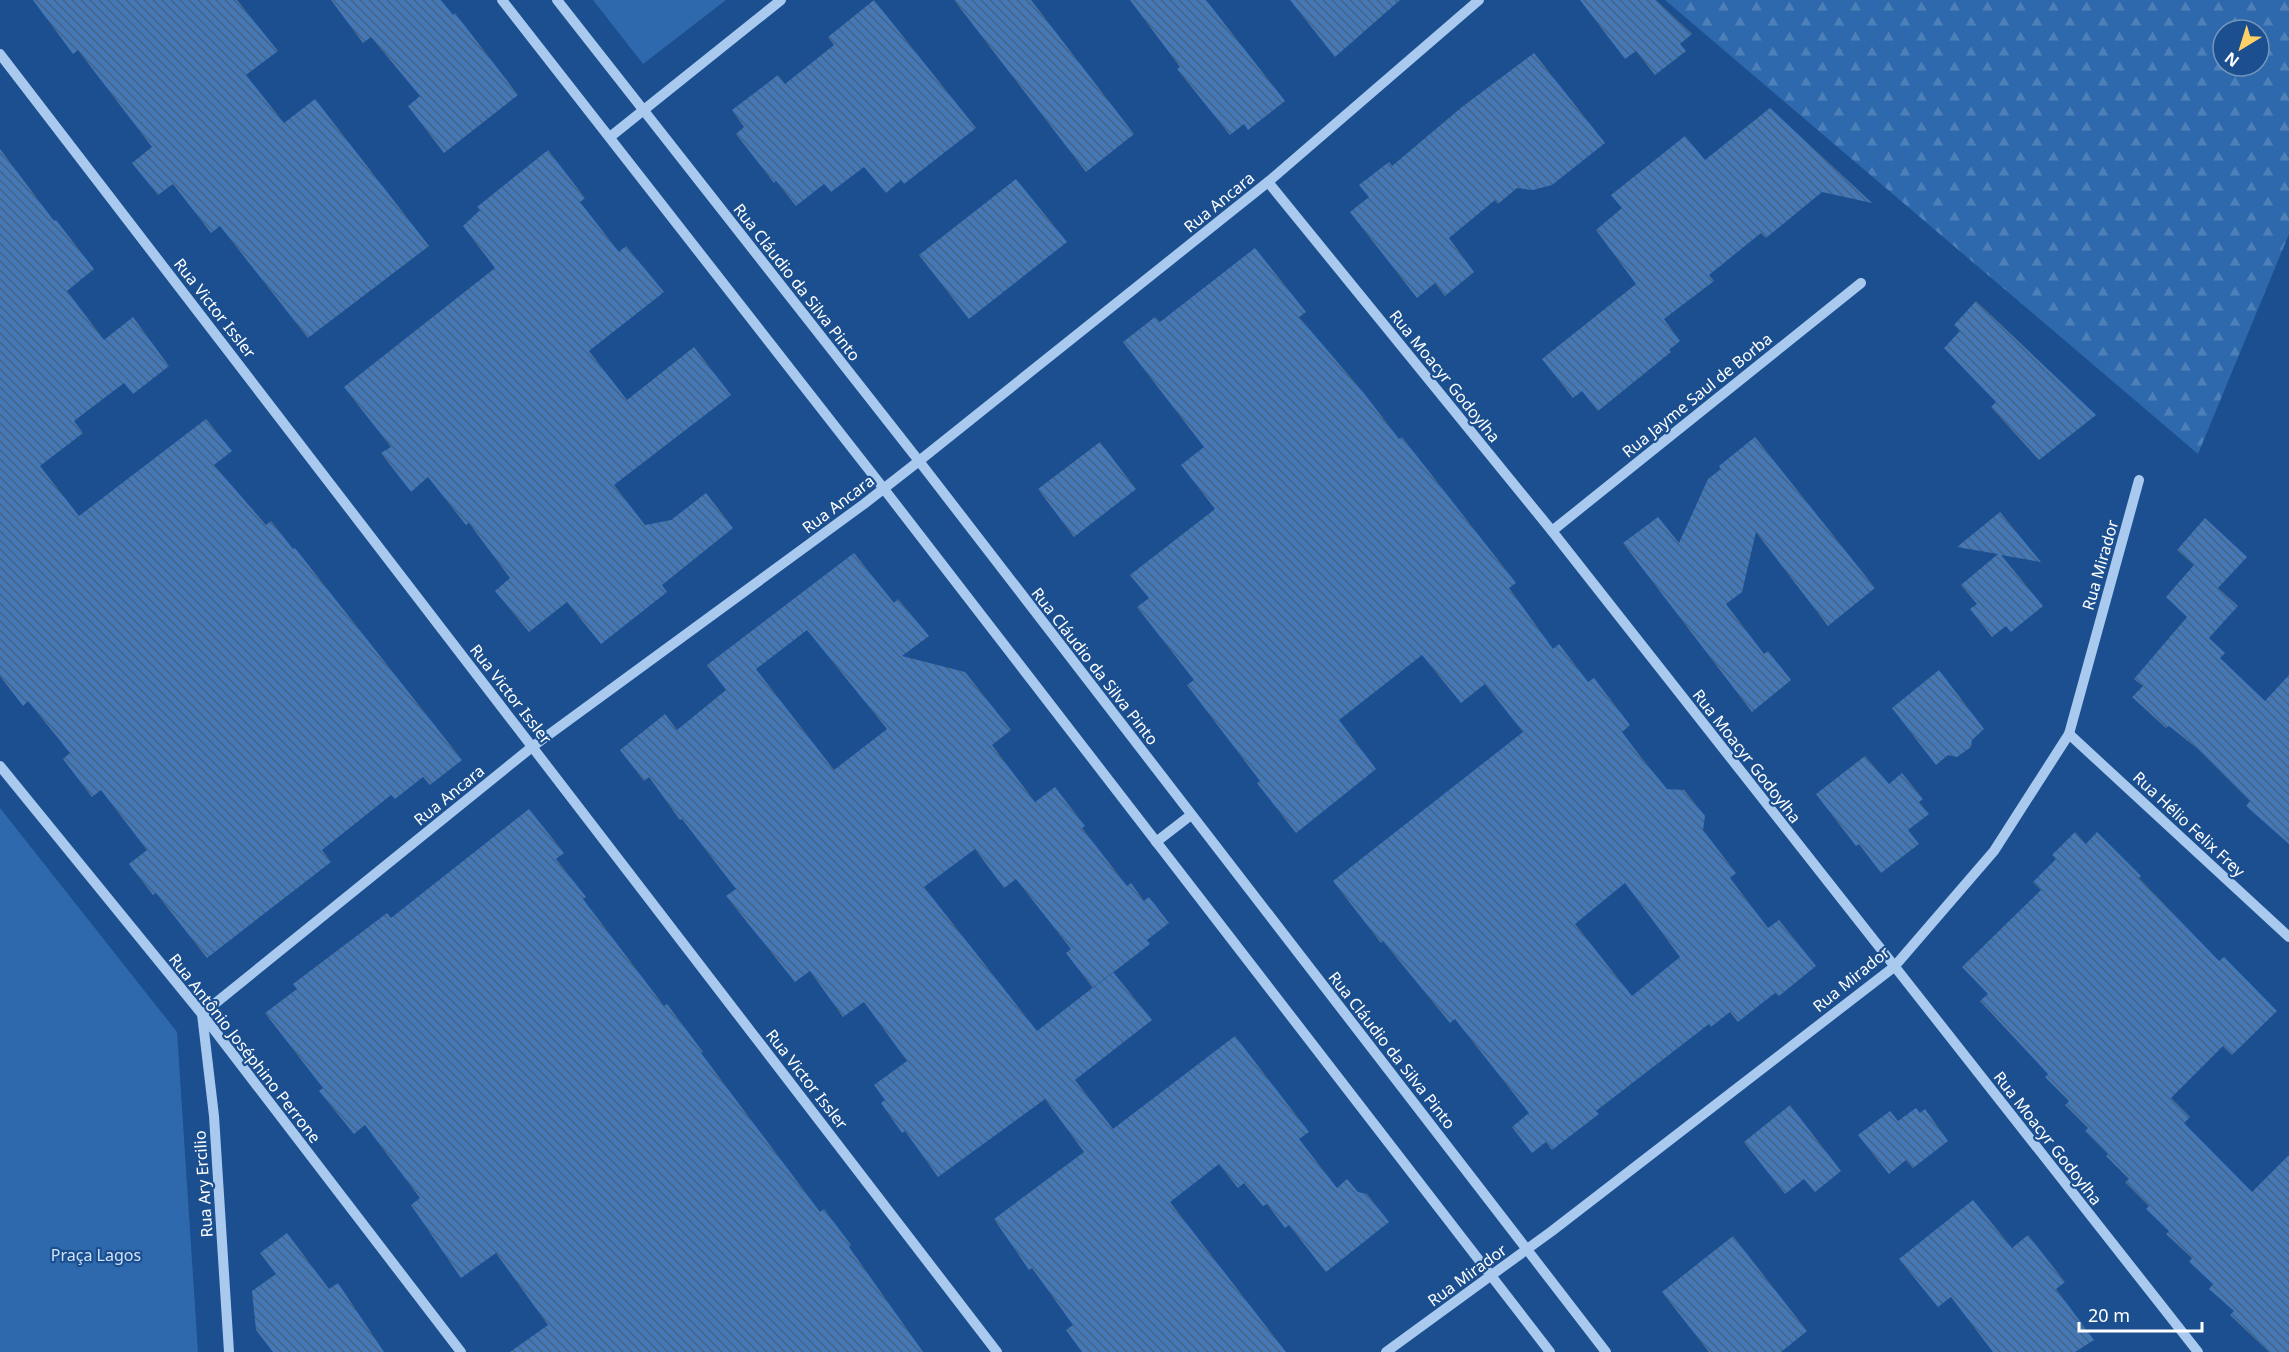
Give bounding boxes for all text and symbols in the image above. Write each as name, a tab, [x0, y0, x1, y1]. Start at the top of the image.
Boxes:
north arrow	[2211, 18, 2271, 78]
text: N	[2220, 47, 2244, 72]
street label: Rua Ancara	[1179, 167, 1259, 237]
street label: Rua Cláudio da Silva Pinto	[729, 199, 865, 365]
street label: Rua Victor Issler	[169, 254, 261, 363]
street label: Rua Moacyr Godoylha	[1385, 305, 1505, 447]
street label: Rua Jayme Saul de Borba	[1617, 328, 1777, 462]
street label: Rua Ancara	[797, 470, 879, 538]
street label: Rua Mirador	[2077, 517, 2123, 613]
street label: Rua Cláudio da Silva Pinto	[1027, 583, 1163, 749]
street label: Rua Victor Issler	[465, 640, 557, 749]
street label: Rua Moacyr Godoylha	[1688, 684, 1806, 828]
street label: Rua Ancara	[409, 760, 489, 830]
street label: Rua Hélio Felix Frey	[2128, 766, 2250, 882]
street label: Rua Mirador	[1808, 941, 1894, 1017]
street label: Rua Antônio Joséphino Perrone	[164, 949, 326, 1147]
street label: Rua Cláudio da Silva Pinto	[1324, 967, 1460, 1133]
street label: Rua Victor Issler	[761, 1025, 853, 1134]
street label: Rua Moacyr Godoylha	[1989, 1066, 2107, 1210]
street label: Rua Ary Ercilio	[188, 1130, 218, 1238]
street label: Rua Mirador	[1423, 1239, 1511, 1311]
park label: Praça Lagos	[51, 1244, 141, 1266]
scale bar	[2079, 1295, 2202, 1333]
text: 20 m	[2088, 1303, 2130, 1327]

